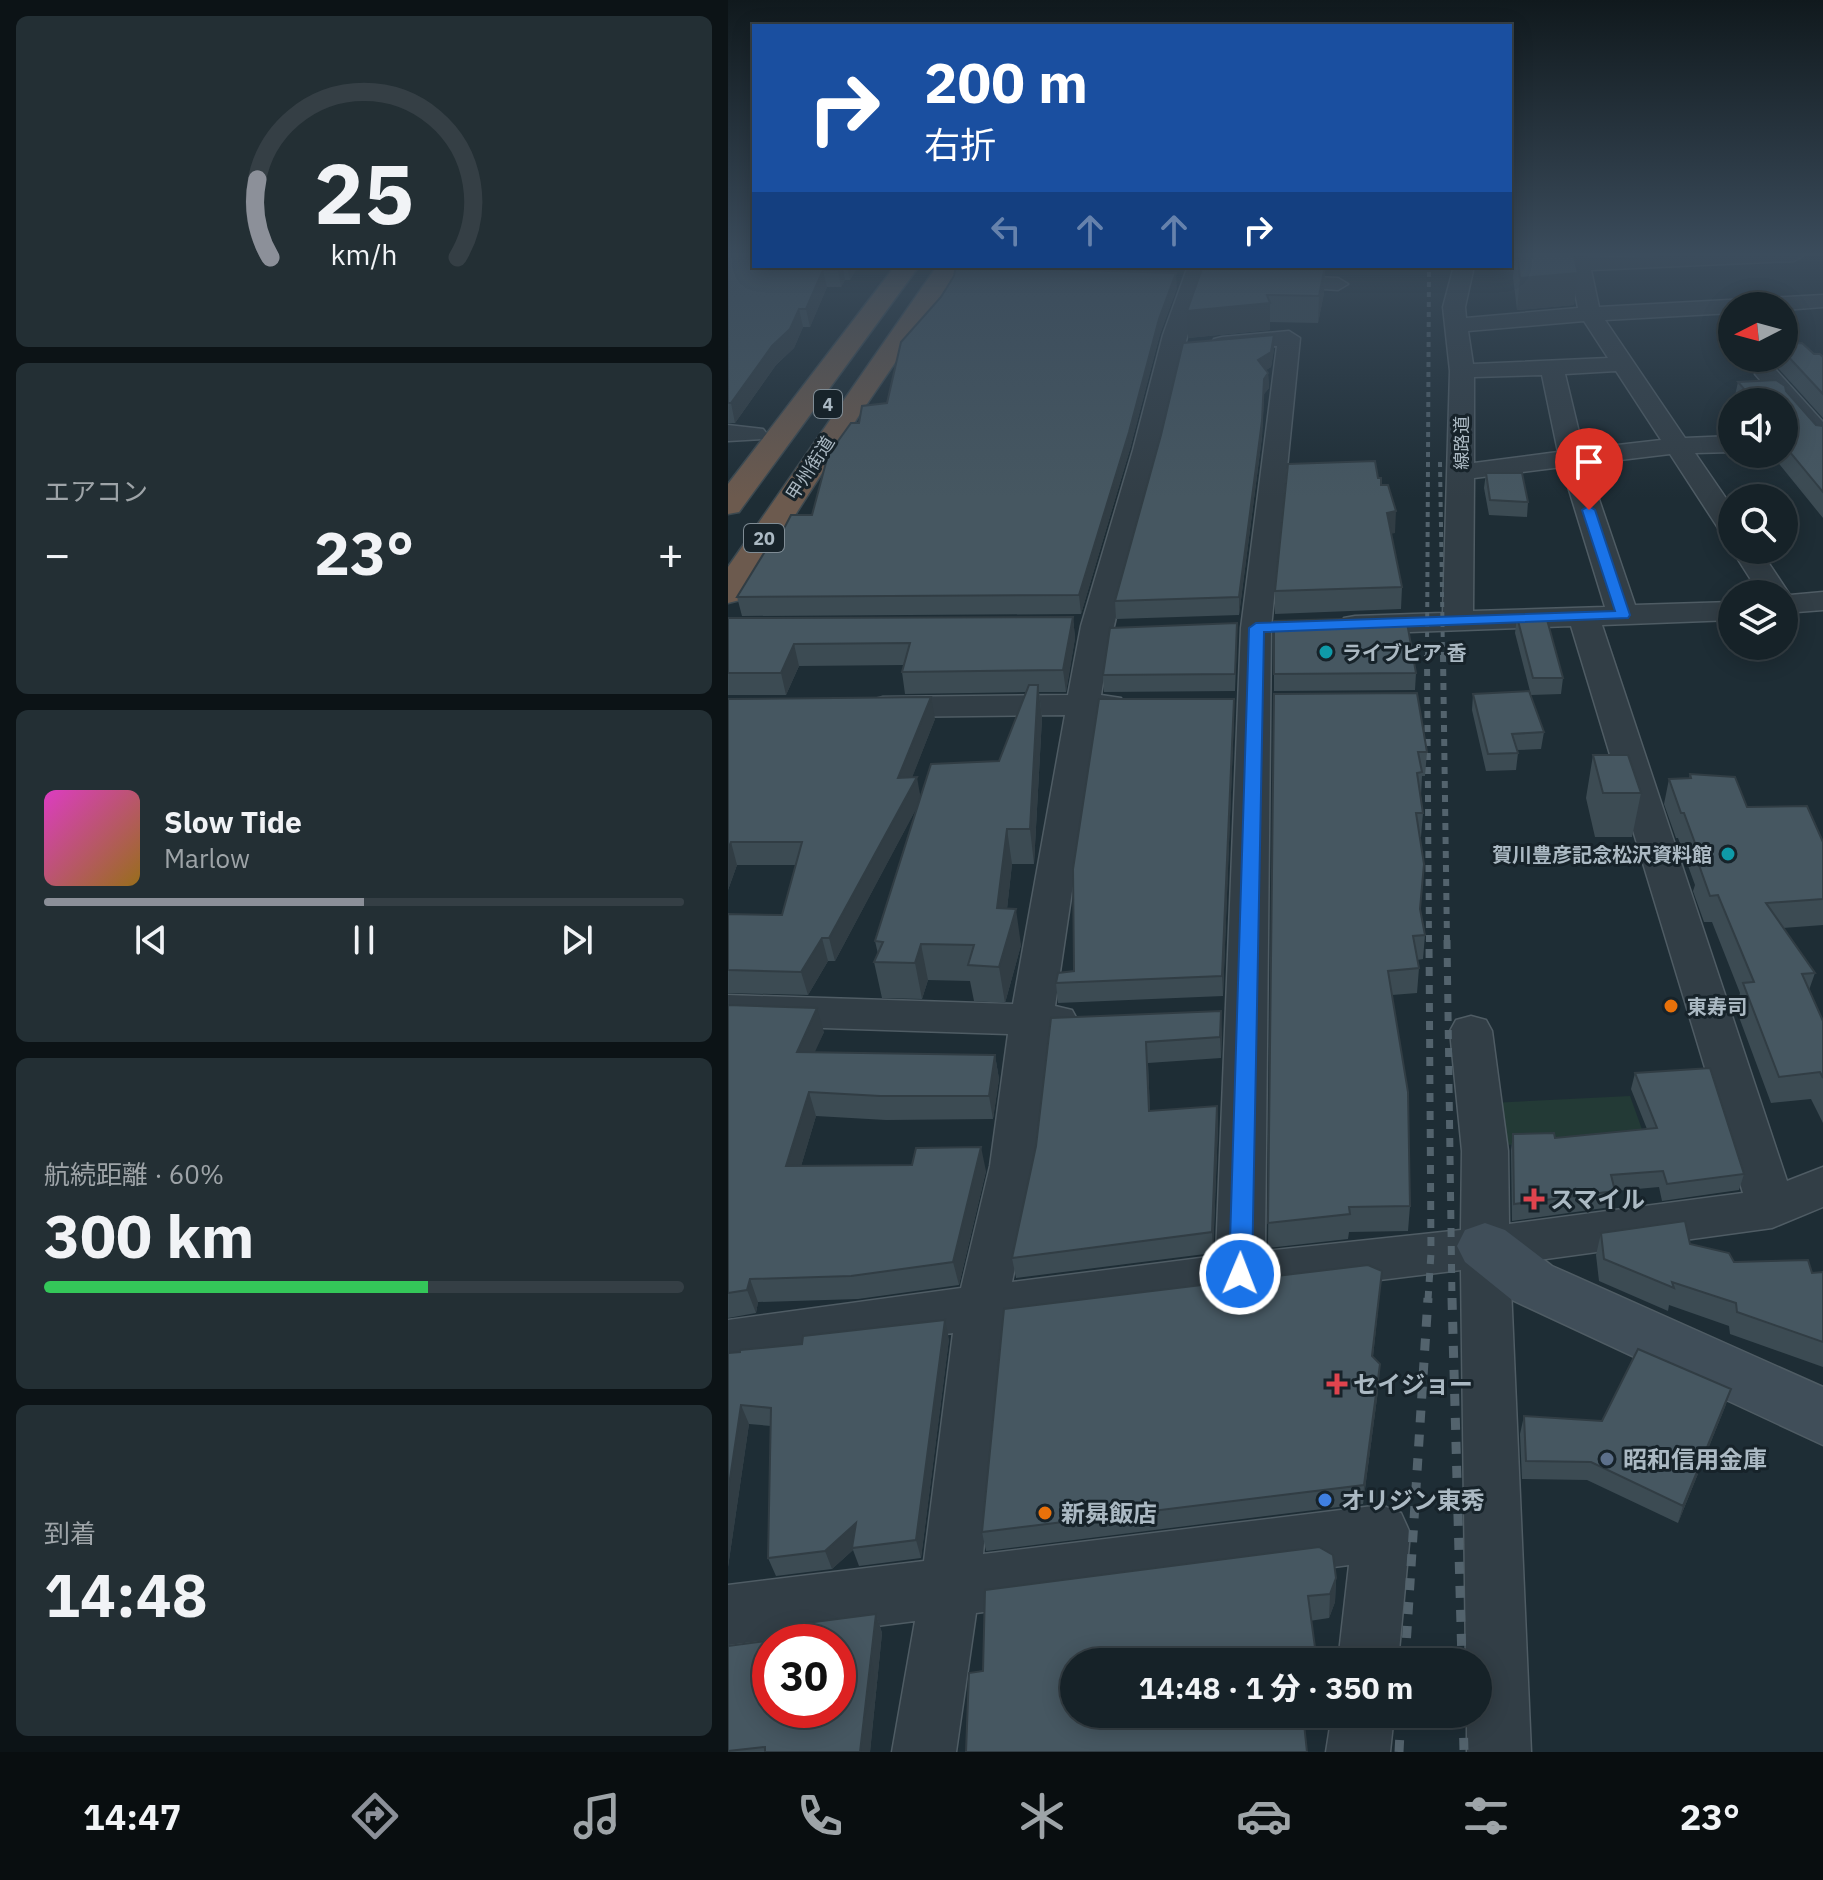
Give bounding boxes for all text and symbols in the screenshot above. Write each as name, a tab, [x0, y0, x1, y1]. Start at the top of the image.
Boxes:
text: 200 m	[924, 46, 1088, 118]
icon: right	[792, 56, 896, 160]
text: 右折	[924, 121, 996, 168]
text: 25	[314, 138, 414, 246]
icon: left	[984, 208, 1028, 252]
icon: ahead	[1068, 208, 1112, 252]
icon: ahead	[1152, 208, 1196, 252]
icon: right	[1236, 208, 1280, 252]
text: km/h	[330, 236, 398, 273]
north arrow	[1718, 292, 1798, 372]
map controls	[1718, 292, 1798, 660]
button: sound	[1718, 388, 1798, 468]
road number: 4	[814, 390, 842, 418]
street label: 線路道	[1450, 416, 1473, 470]
pin	[1555, 428, 1623, 510]
street label: 甲州街道	[781, 432, 839, 504]
icon: arrive	[1567, 440, 1611, 484]
text: エアコン	[44, 474, 148, 508]
button: search	[1718, 484, 1798, 564]
text: 23°	[314, 513, 414, 592]
road number: 20	[744, 524, 784, 552]
text: −	[44, 525, 70, 582]
text: +	[658, 525, 684, 582]
button: layers	[1718, 580, 1798, 660]
place label: ライブピア 香	[1342, 639, 1467, 666]
marker: ライブピア 香	[1317, 643, 1335, 661]
text: Slow Tide	[164, 802, 302, 841]
text: Marlow	[164, 841, 250, 875]
place label: 賀川豊彦記念松沢資料館	[1492, 841, 1712, 868]
marker: 賀川豊彦記念松沢資料館	[1719, 845, 1737, 863]
icon: previous	[129, 918, 173, 962]
icon: pause	[342, 918, 386, 962]
icon: next	[555, 918, 599, 962]
place label: 東寿司	[1687, 993, 1747, 1020]
marker: 東寿司	[1662, 997, 1680, 1015]
text: 航続距離 · 60%	[44, 1157, 224, 1191]
place label: スマイル	[1550, 1183, 1645, 1215]
marker: スマイル	[1525, 1190, 1543, 1208]
text: 300 km	[44, 1196, 254, 1275]
position arrow	[1198, 1232, 1282, 1316]
place label: セイジョー	[1353, 1368, 1473, 1400]
marker: セイジョー	[1328, 1375, 1346, 1393]
place label: 昭和信用金庫	[1623, 1443, 1767, 1475]
marker: 昭和信用金庫	[1598, 1450, 1616, 1468]
place label: オリジン東秀	[1341, 1484, 1485, 1516]
marker: オリジン東秀	[1316, 1491, 1334, 1509]
place label: 新曻飯店	[1061, 1497, 1157, 1529]
marker: 新曻飯店	[1036, 1504, 1054, 1522]
text: 到着	[44, 1516, 96, 1550]
text: 14:48	[44, 1555, 208, 1634]
speed limit sign: 30	[752, 1624, 856, 1728]
text: 14:48 · 1 分 · 350 m	[1139, 1668, 1413, 1707]
icon: directions	[347, 1788, 403, 1844]
icon: music	[569, 1788, 625, 1844]
icon: phone	[792, 1788, 848, 1844]
icon: climate	[1014, 1788, 1070, 1844]
icon: car	[1236, 1788, 1292, 1844]
icon: filters	[1458, 1788, 1514, 1844]
text: 14:47	[83, 1793, 181, 1840]
text: 23°	[1680, 1793, 1740, 1840]

